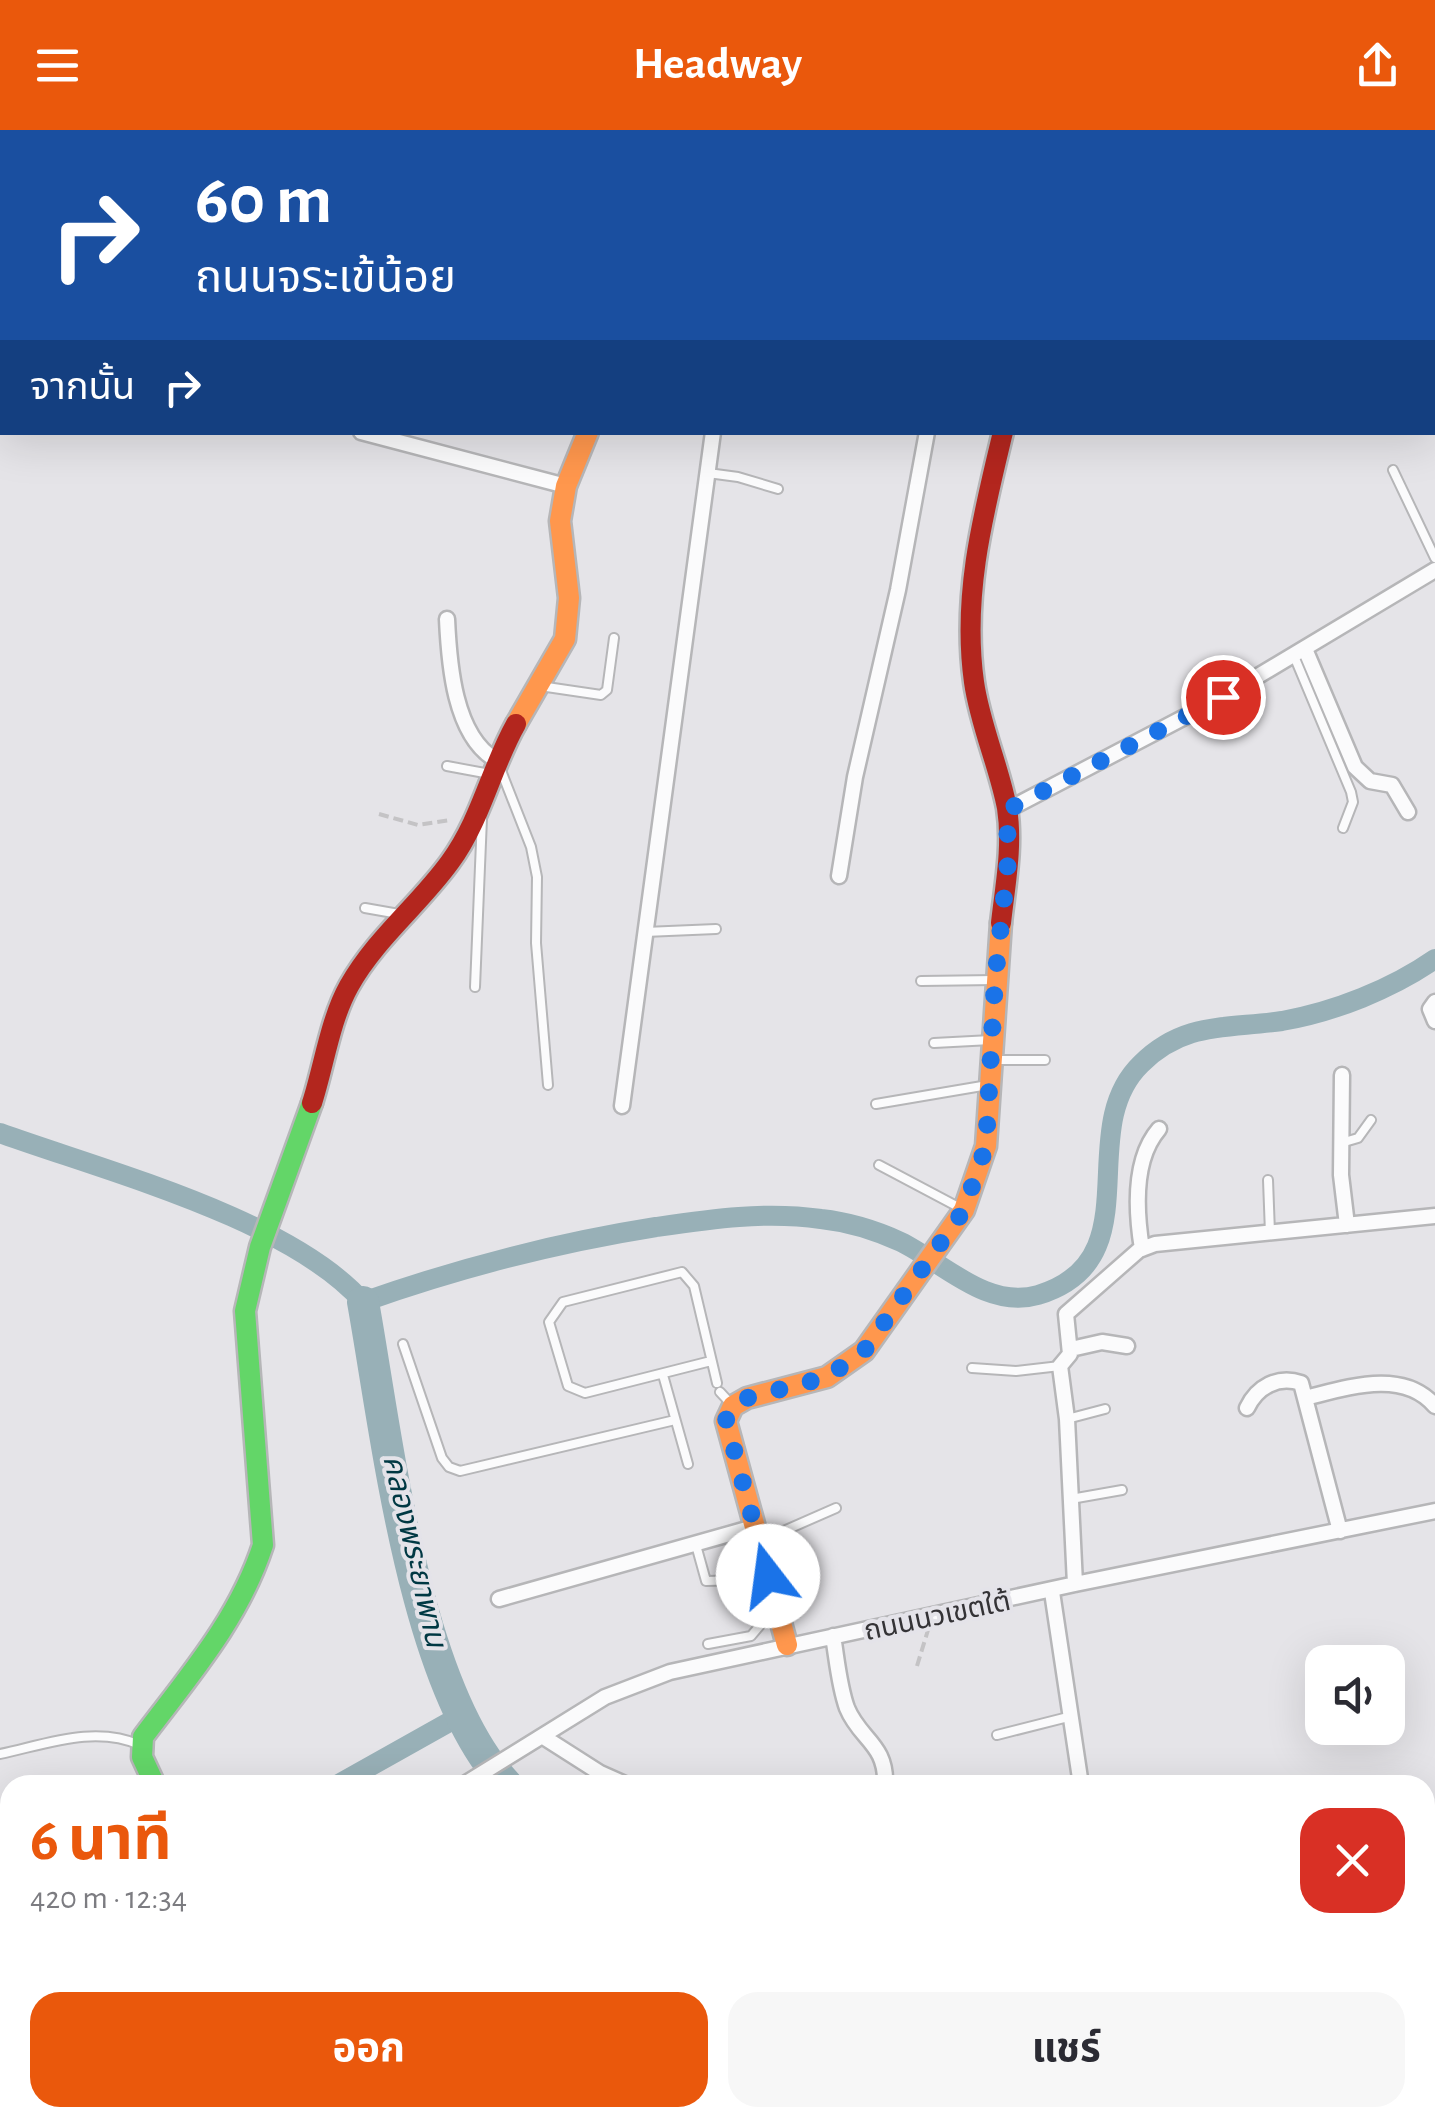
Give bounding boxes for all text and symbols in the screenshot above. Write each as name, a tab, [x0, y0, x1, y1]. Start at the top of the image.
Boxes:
icon: menu	[30, 38, 85, 93]
icon: share	[1350, 38, 1405, 93]
text: Headway	[633, 42, 802, 87]
text: 60 m	[195, 166, 332, 236]
icon: right	[30, 170, 160, 300]
text: ถนนจระเข้น้อย	[195, 256, 456, 301]
icon: right	[155, 360, 210, 415]
text: จากนั้น	[30, 369, 135, 407]
pin	[1181, 655, 1266, 740]
icon: arrive	[1196, 670, 1251, 725]
water label: คลองพระยาพาน	[377, 1452, 451, 1652]
position arrow	[716, 1524, 820, 1628]
street label: ถนนนวเขตใต้	[861, 1586, 1013, 1646]
map controls	[1305, 1645, 1405, 1745]
button: sound	[1305, 1645, 1405, 1745]
button: close	[1300, 1808, 1405, 1913]
text: 6 นาที	[30, 1811, 172, 1871]
text: 420 m · 12:34	[30, 1882, 187, 1914]
button: ออก	[30, 1992, 708, 2107]
button: แชร์	[728, 1992, 1405, 2107]

